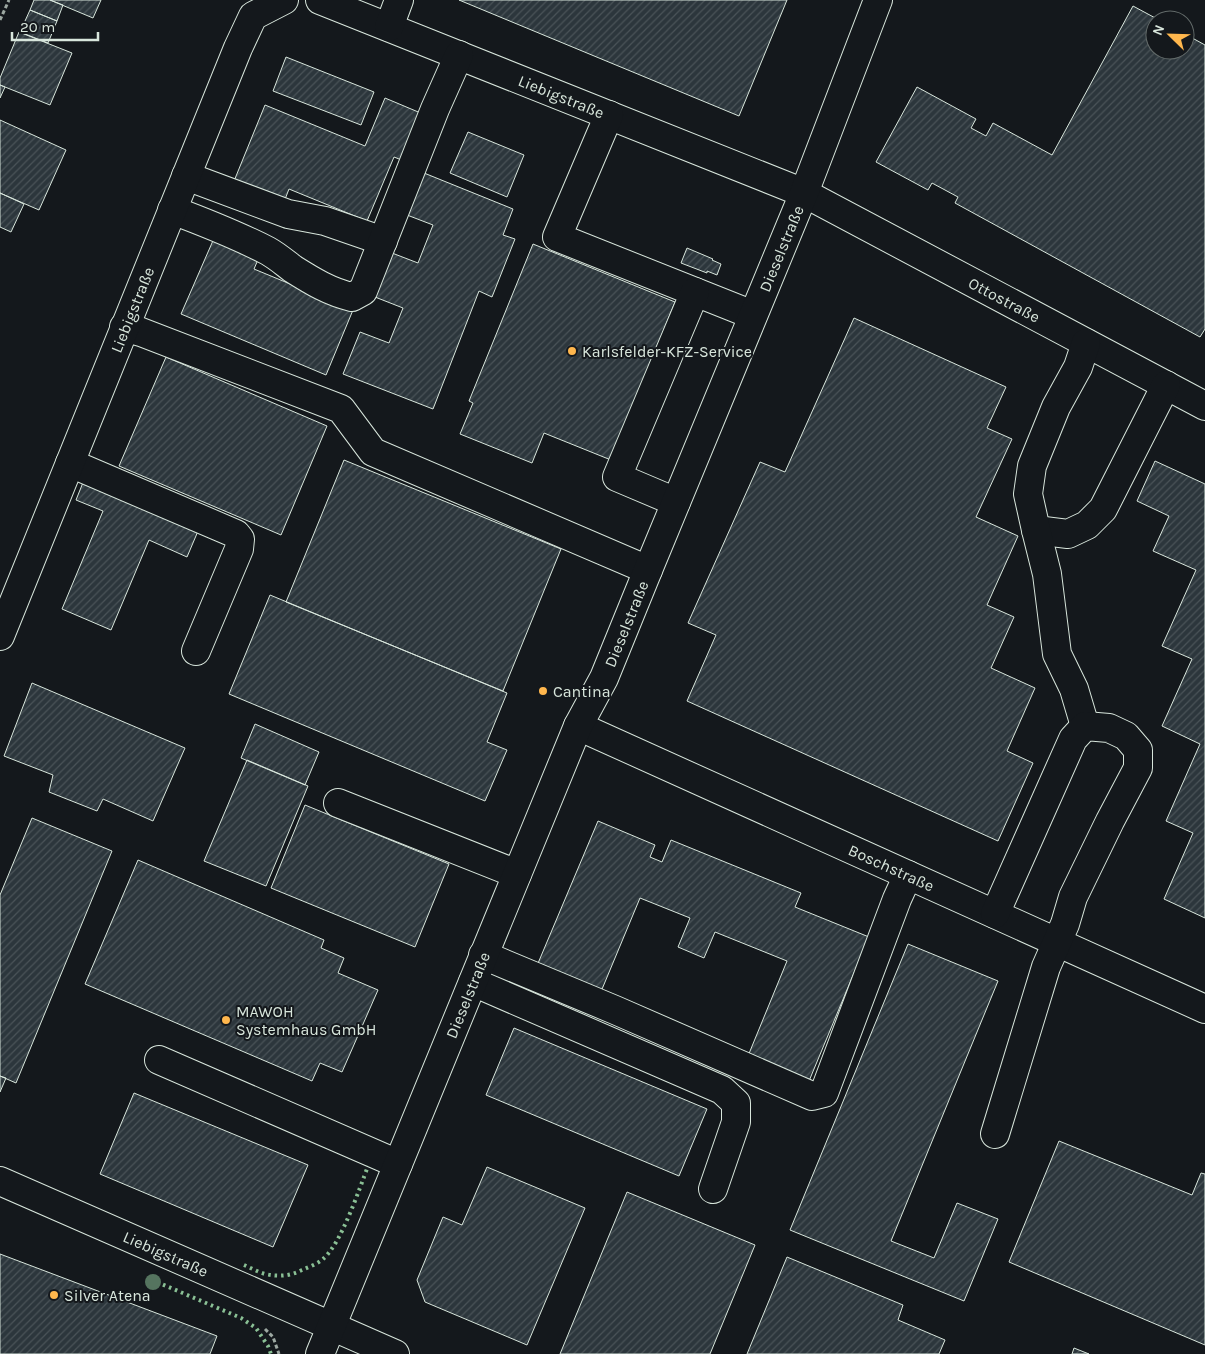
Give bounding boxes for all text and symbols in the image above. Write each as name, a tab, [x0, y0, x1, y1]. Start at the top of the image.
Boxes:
scale bar	[12, 10, 99, 42]
north arrow	[1145, 10, 1195, 60]
text: 20 m	[20, 18, 55, 36]
text: N	[1149, 22, 1168, 38]
street label: Liebigstraße	[516, 71, 607, 122]
street label: Dieselstraße	[755, 203, 807, 295]
street label: Liebigstraße	[106, 264, 158, 355]
street label: Ottostraße	[965, 273, 1043, 326]
place label: Karlsfelder-KFZ-Service	[582, 342, 752, 361]
marker: Karlsfelder-KFZ-Service	[566, 345, 578, 357]
street label: Dieselstraße	[600, 578, 652, 670]
place label: Cantina	[553, 682, 611, 701]
marker: Cantina	[537, 685, 549, 697]
street label: Boschstraße	[846, 840, 937, 895]
street label: Dieselstraße	[441, 949, 494, 1041]
place label: MAWOH Systemhaus GmbH	[236, 1002, 377, 1039]
marker: MAWOH Systemhaus GmbH	[220, 1014, 232, 1026]
street label: Liebigstraße	[120, 1227, 211, 1281]
place label: Silver Atena	[64, 1286, 151, 1305]
marker: Silver Atena	[48, 1289, 60, 1301]

